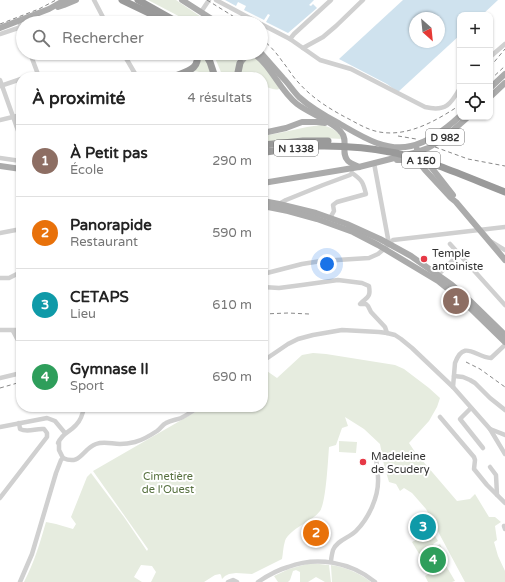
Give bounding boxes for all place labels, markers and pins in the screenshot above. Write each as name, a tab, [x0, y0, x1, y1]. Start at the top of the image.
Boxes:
place label: Temple antoiniste	[432, 247, 483, 273]
marker: Temple antoiniste	[419, 254, 429, 264]
pin: 1	[443, 286, 469, 316]
place label: Madeleine de Scudery	[371, 450, 430, 476]
marker: Madeleine de Scudery	[358, 457, 368, 467]
pin: 3	[410, 512, 436, 542]
pin: 2	[303, 518, 329, 548]
pin: 4	[420, 545, 446, 575]

